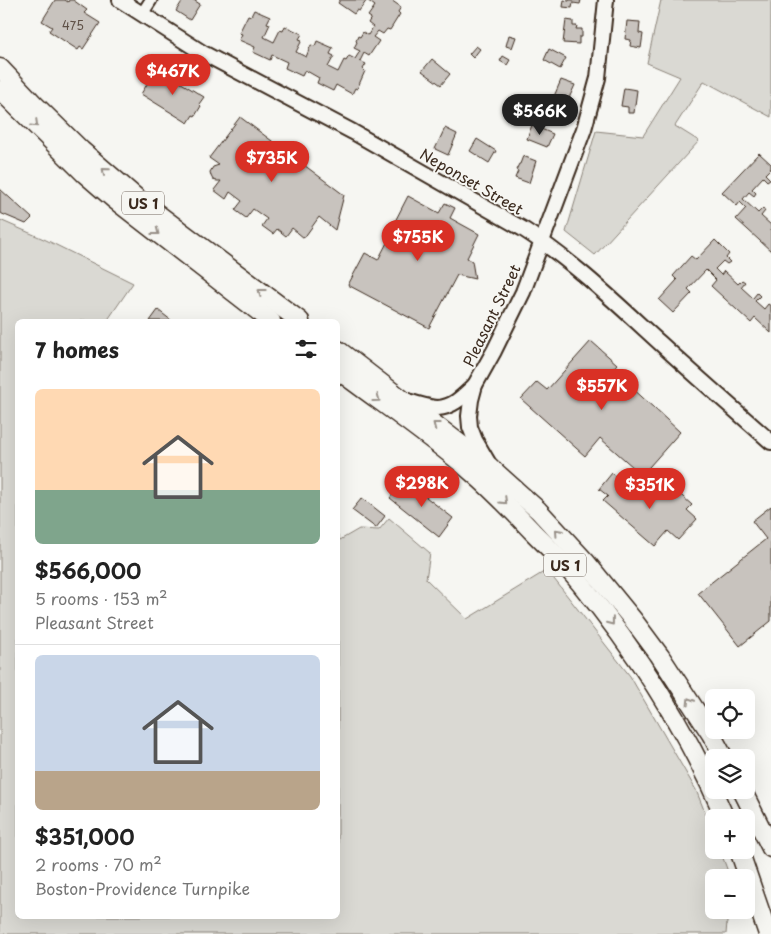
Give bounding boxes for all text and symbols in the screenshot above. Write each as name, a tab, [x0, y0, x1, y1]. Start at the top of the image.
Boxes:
house number: 475	[62, 16, 84, 34]
pin: $467K	[138, 54, 208, 96]
text: $467K	[146, 58, 200, 82]
pin: $566K	[505, 94, 575, 136]
text: $566K	[513, 98, 567, 122]
one-way arrow	[29, 119, 38, 128]
pin: $735K	[237, 140, 307, 183]
street label: Neponset Street	[416, 142, 528, 220]
text: $735K	[246, 145, 298, 169]
one-way arrow	[102, 167, 111, 176]
road number: US 1	[122, 192, 164, 214]
pin: $755K	[383, 220, 453, 262]
text: $755K	[393, 224, 443, 248]
one-way arrow	[151, 226, 160, 235]
street label: Pleasant Street	[456, 260, 526, 370]
one-way arrow	[257, 289, 267, 298]
text: 7 homes	[35, 333, 119, 365]
icon: filters	[292, 335, 320, 363]
pin: $557K	[567, 368, 637, 411]
text: $557K	[577, 373, 627, 397]
one-way arrow	[371, 393, 381, 402]
icon: home	[133, 422, 223, 512]
one-way arrow	[433, 422, 442, 430]
pin: $298K	[387, 466, 457, 508]
pin: $351K	[615, 468, 685, 510]
text: $298K	[395, 470, 449, 494]
text: $351K	[625, 472, 675, 496]
one-way arrow	[498, 495, 507, 504]
one-way arrow	[555, 528, 564, 537]
text: $566,000	[35, 554, 141, 586]
road number: US 1	[544, 554, 586, 576]
text: 5 rooms · 153 m²	[35, 586, 168, 610]
text: Pleasant Street	[35, 610, 154, 634]
one-way arrow	[605, 616, 614, 626]
icon: home	[133, 687, 223, 777]
map controls	[705, 689, 755, 919]
button: locate	[705, 689, 755, 739]
one-way arrow	[687, 697, 696, 707]
button: layers	[705, 749, 755, 799]
button: +	[705, 809, 755, 859]
text: $351,000	[35, 820, 135, 852]
text: 2 rooms · 70 m²	[35, 852, 162, 876]
button: −	[705, 869, 755, 919]
text: Boston-Providence Turnpike	[35, 876, 250, 900]

